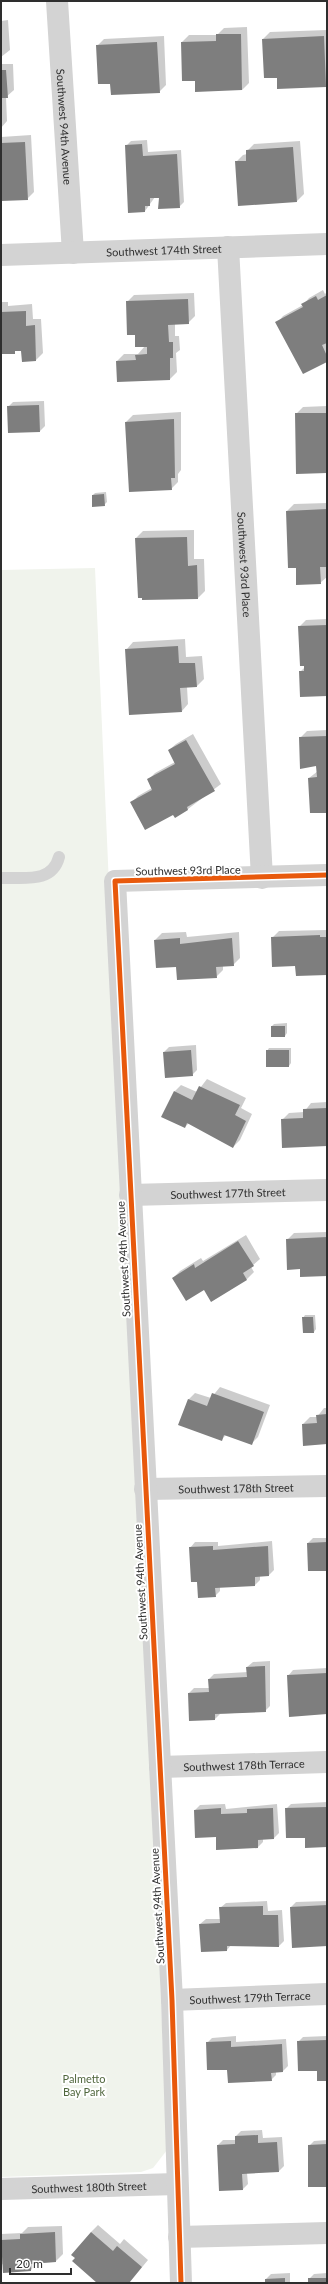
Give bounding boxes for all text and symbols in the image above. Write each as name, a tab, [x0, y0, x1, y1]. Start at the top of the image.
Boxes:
street label: Southwest 94th Avenue	[55, 68, 75, 185]
street label: Southwest 174th Street	[106, 241, 222, 258]
street label: Southwest 93rd Place	[236, 511, 254, 618]
street label: Southwest 93rd Place	[135, 863, 241, 877]
street label: Southwest 177th Street	[170, 1185, 286, 1200]
street label: Southwest 94th Avenue	[113, 1201, 133, 1317]
street label: Southwest 178th Street	[178, 1480, 294, 1495]
street label: Southwest 94th Avenue	[130, 1524, 150, 1640]
street label: Southwest 178th Terrace	[183, 1756, 305, 1773]
street label: Southwest 94th Avenue	[147, 1848, 167, 1964]
street label: Southwest 179th Terrace	[189, 1988, 311, 2006]
park label: Palmetto Bay Park	[62, 2072, 106, 2098]
street label: Southwest 180th Street	[31, 2178, 147, 2195]
scale bar	[10, 2250, 71, 2276]
text: 20 m	[16, 2256, 43, 2271]

